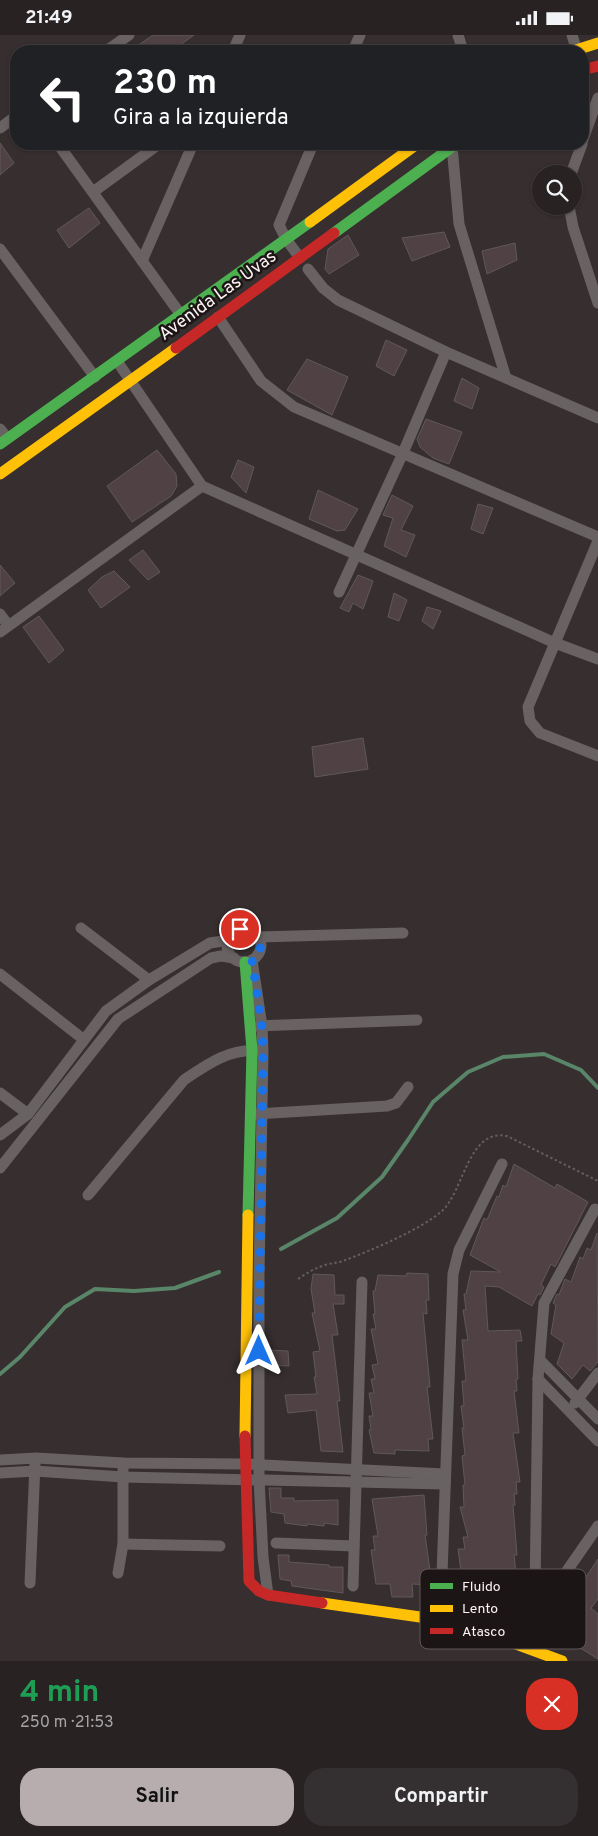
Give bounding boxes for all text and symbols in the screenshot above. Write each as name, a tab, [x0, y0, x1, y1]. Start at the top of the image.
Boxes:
text: 21:49	[25, 6, 73, 30]
text: 230 m	[113, 62, 217, 106]
icon: left	[30, 65, 95, 130]
text: Gira a la izquierda	[113, 105, 289, 132]
map controls	[532, 165, 582, 215]
button: search	[532, 165, 582, 215]
street label: Avenida Las Uvas	[155, 245, 281, 347]
pin	[219, 908, 261, 950]
icon: arrive	[226, 915, 254, 943]
position arrow	[232, 1324, 284, 1376]
legend	[420, 1569, 586, 1649]
text: Fluido	[462, 1579, 501, 1596]
text: Lento	[462, 1601, 498, 1618]
text: Atasco	[462, 1624, 505, 1641]
text: 4 min	[20, 1675, 99, 1712]
button: close	[526, 1678, 578, 1730]
text: 250 m · 21:53	[20, 1713, 114, 1733]
button: Salir	[20, 1768, 294, 1826]
button: Compartir	[304, 1768, 578, 1826]

